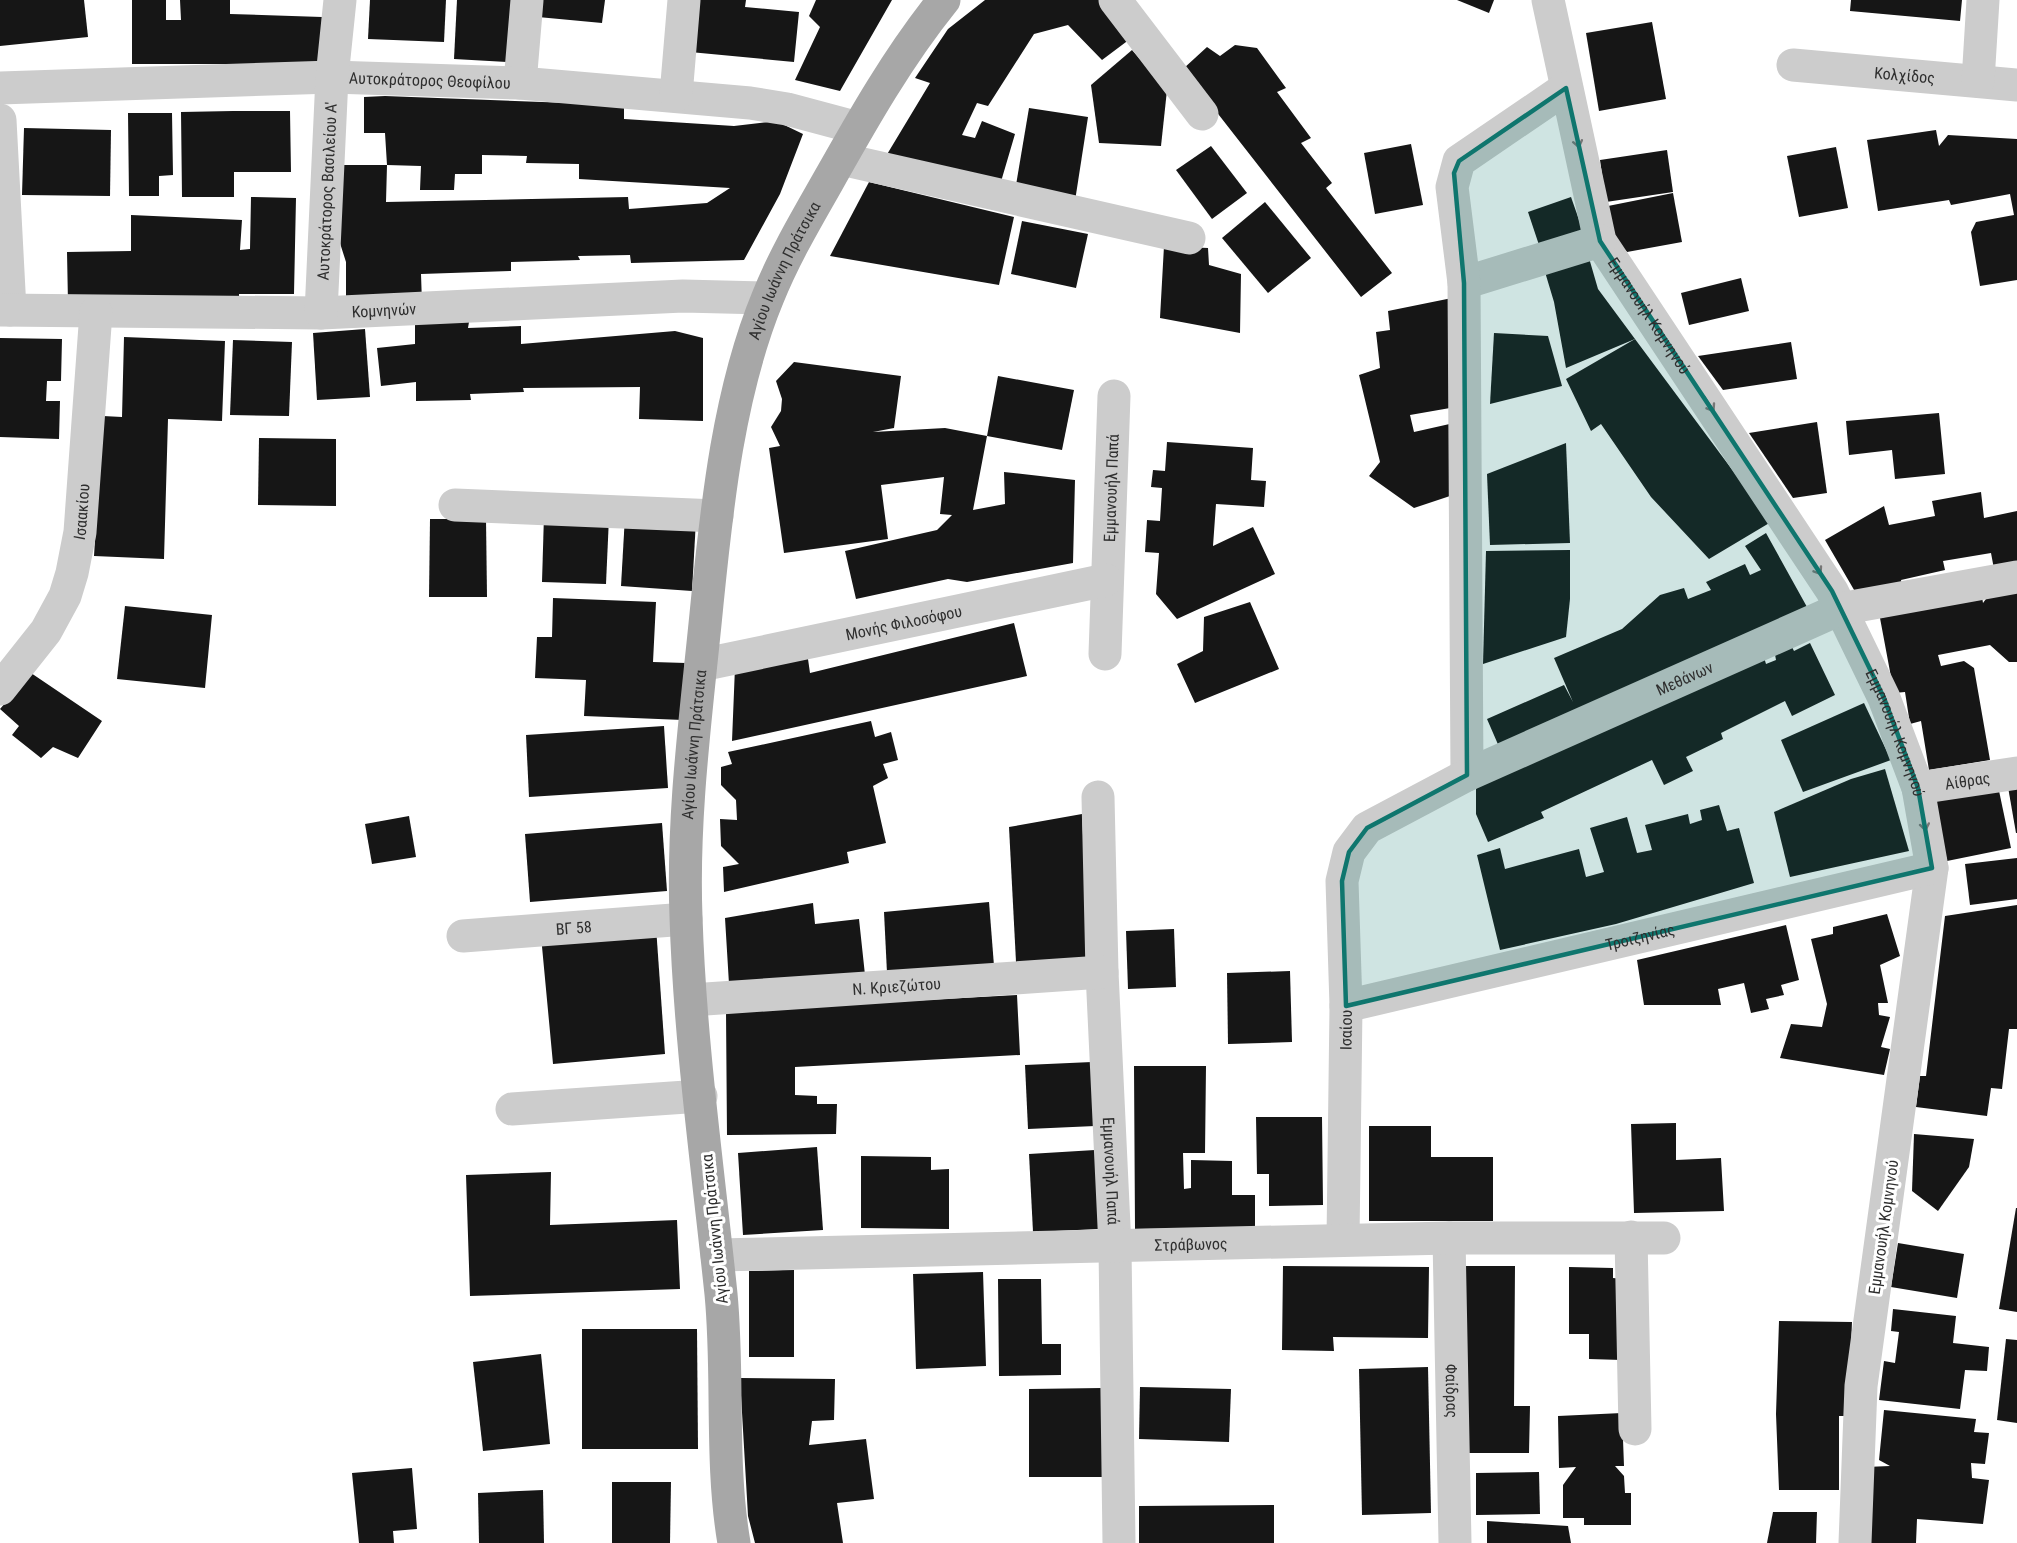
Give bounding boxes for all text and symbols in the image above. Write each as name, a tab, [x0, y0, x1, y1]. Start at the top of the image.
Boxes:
street label: Κολχίδος	[1873, 63, 1936, 88]
street label: Αυτοκράτορος Θεοφίλου	[349, 69, 511, 93]
street label: Αυτοκράτορος Βασιλείου A'	[314, 102, 341, 281]
one-way arrow	[1572, 130, 1584, 149]
street label: Αγίου Ιωάννη Πράτσικα	[744, 198, 825, 342]
street label: Εμμανουήλ Κομνηνού	[1604, 254, 1694, 378]
street label: Κομνηνών	[351, 300, 417, 322]
one-way arrow	[1702, 396, 1715, 413]
street label: Εμμανουήλ Παπά	[1100, 434, 1123, 542]
street label: Ισαακίου	[70, 483, 93, 542]
one-way arrow	[1810, 558, 1822, 575]
street label: Μονής Φιλοσόφου	[844, 602, 964, 644]
street label: Μεθάνων	[1653, 658, 1716, 700]
street label: Εμμανουήλ Κομνηνού	[1861, 666, 1928, 798]
street label: Αγίου Ιωάννη Πράτσικα	[678, 669, 710, 820]
street label: Αίθρας	[1944, 768, 1991, 794]
one-way arrow	[1919, 812, 1930, 832]
street label: ΒΓ 58	[555, 917, 592, 939]
street label: Τροιζηνίας	[1604, 920, 1676, 955]
street label: Ν. Κριεζώτου	[852, 974, 941, 999]
street label: Ισαίου	[1336, 1010, 1356, 1050]
street label: Εμμανουήλ Παπά	[1099, 1116, 1123, 1225]
street label: Αγίου Ιωάννη Πράτσικα	[697, 1153, 732, 1305]
street label: Εμμανουήλ Κομνηνού	[1865, 1159, 1902, 1295]
street label: Στράβωνος	[1154, 1234, 1228, 1255]
street label: Φαίδρας	[1441, 1364, 1462, 1418]

